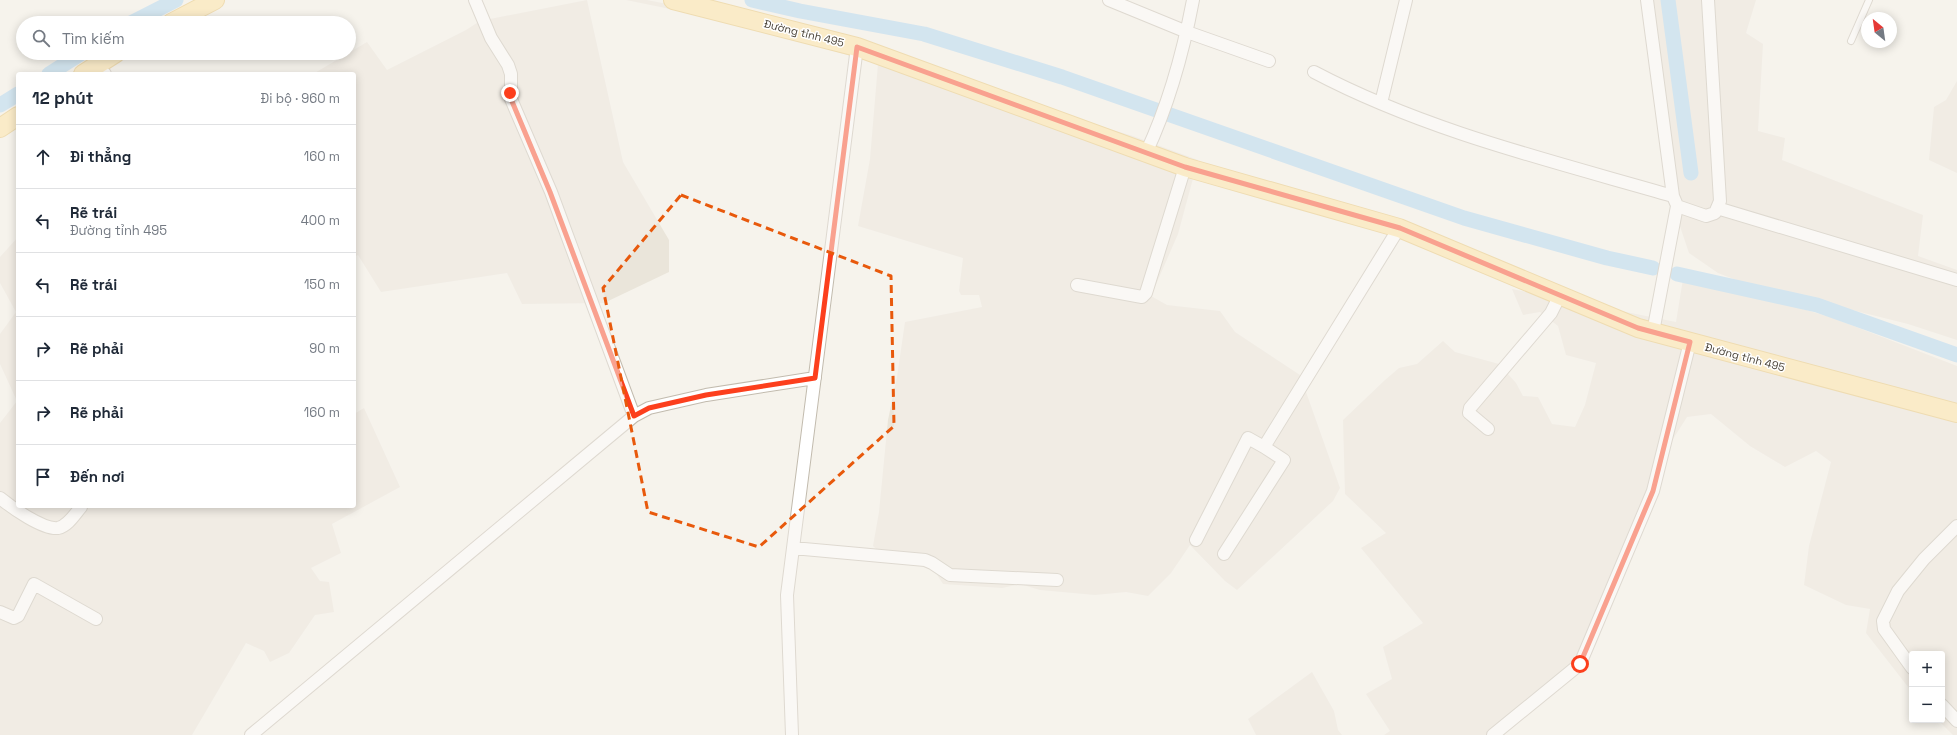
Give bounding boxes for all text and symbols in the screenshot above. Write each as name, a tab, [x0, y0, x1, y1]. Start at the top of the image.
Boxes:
north arrow	[1861, 12, 1897, 48]
search box	[16, 16, 356, 60]
street label: Đường tỉnh 495	[762, 16, 846, 50]
icon: search	[30, 27, 52, 49]
text: Tìm kiếm	[62, 29, 125, 48]
route end	[501, 84, 519, 102]
text: 12 phút	[32, 87, 94, 109]
text: Đi bộ · 960 m	[261, 90, 340, 107]
icon: ahead	[32, 146, 54, 168]
text: Đi thẳng	[70, 147, 131, 166]
text: 160 m	[304, 148, 340, 165]
text: Rẽ trái	[70, 203, 117, 222]
icon: left	[32, 210, 54, 232]
text: 400 m	[301, 212, 340, 229]
text: Đường tỉnh 495	[70, 222, 167, 239]
icon: left	[32, 274, 54, 296]
text: Rẽ trái	[70, 275, 117, 294]
text: 150 m	[304, 276, 340, 293]
icon: right	[32, 338, 54, 360]
text: Rẽ phải	[70, 339, 123, 358]
text: 90 m	[309, 340, 340, 357]
street label: Đường tỉnh 495	[1704, 340, 1787, 374]
icon: right	[32, 402, 54, 424]
text: Rẽ phải	[70, 403, 123, 422]
text: 160 m	[304, 404, 340, 421]
icon: arrive	[32, 466, 54, 488]
text: Đến nơi	[70, 467, 125, 486]
map controls	[1909, 651, 1945, 723]
button: +	[1909, 651, 1945, 687]
route start	[1571, 655, 1589, 673]
button: −	[1909, 687, 1945, 723]

